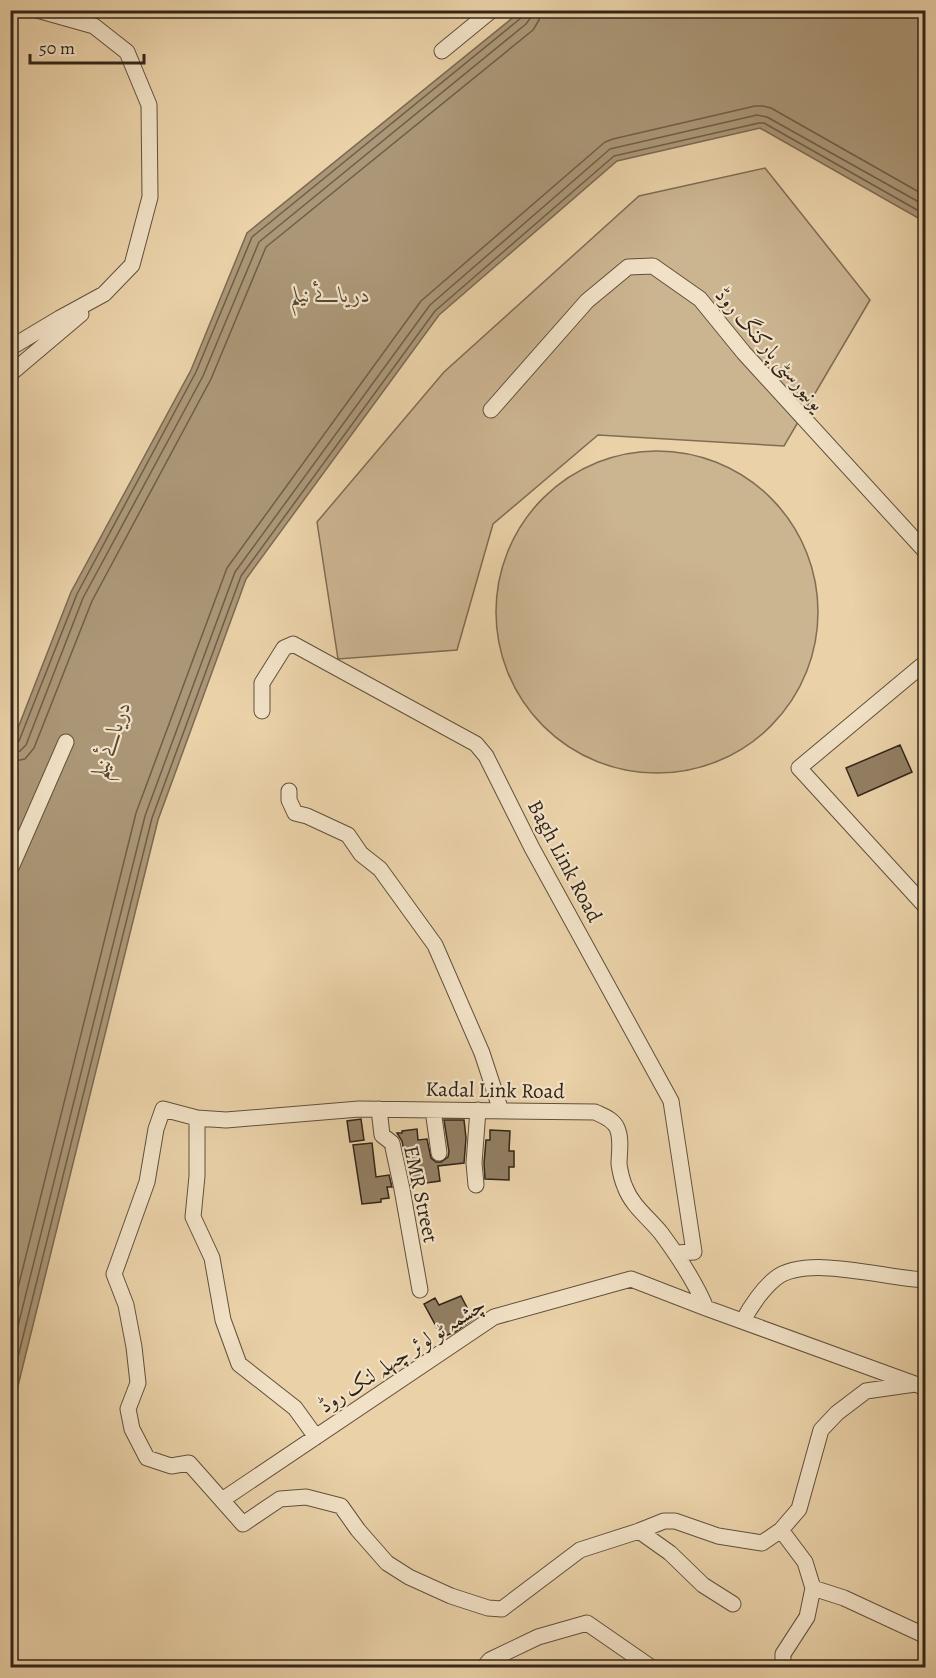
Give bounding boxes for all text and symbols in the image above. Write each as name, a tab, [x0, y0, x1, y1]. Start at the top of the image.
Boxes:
scale bar	[30, 27, 144, 65]
text: 50 m	[39, 36, 75, 60]
water label: دریائے نیلم	[290, 280, 370, 317]
street label: یونیورسٹی پارکنگ روڈ	[708, 281, 832, 418]
water label: دریائے نیلم	[84, 697, 145, 785]
street label: Bagh Link Road	[521, 795, 609, 928]
street label: Kadal Link Road	[425, 1075, 566, 1105]
street label: EMR Street	[397, 1143, 445, 1245]
street label: چشمہ ٹو لوئر چہلہ لنک روڈ	[313, 1290, 491, 1420]

